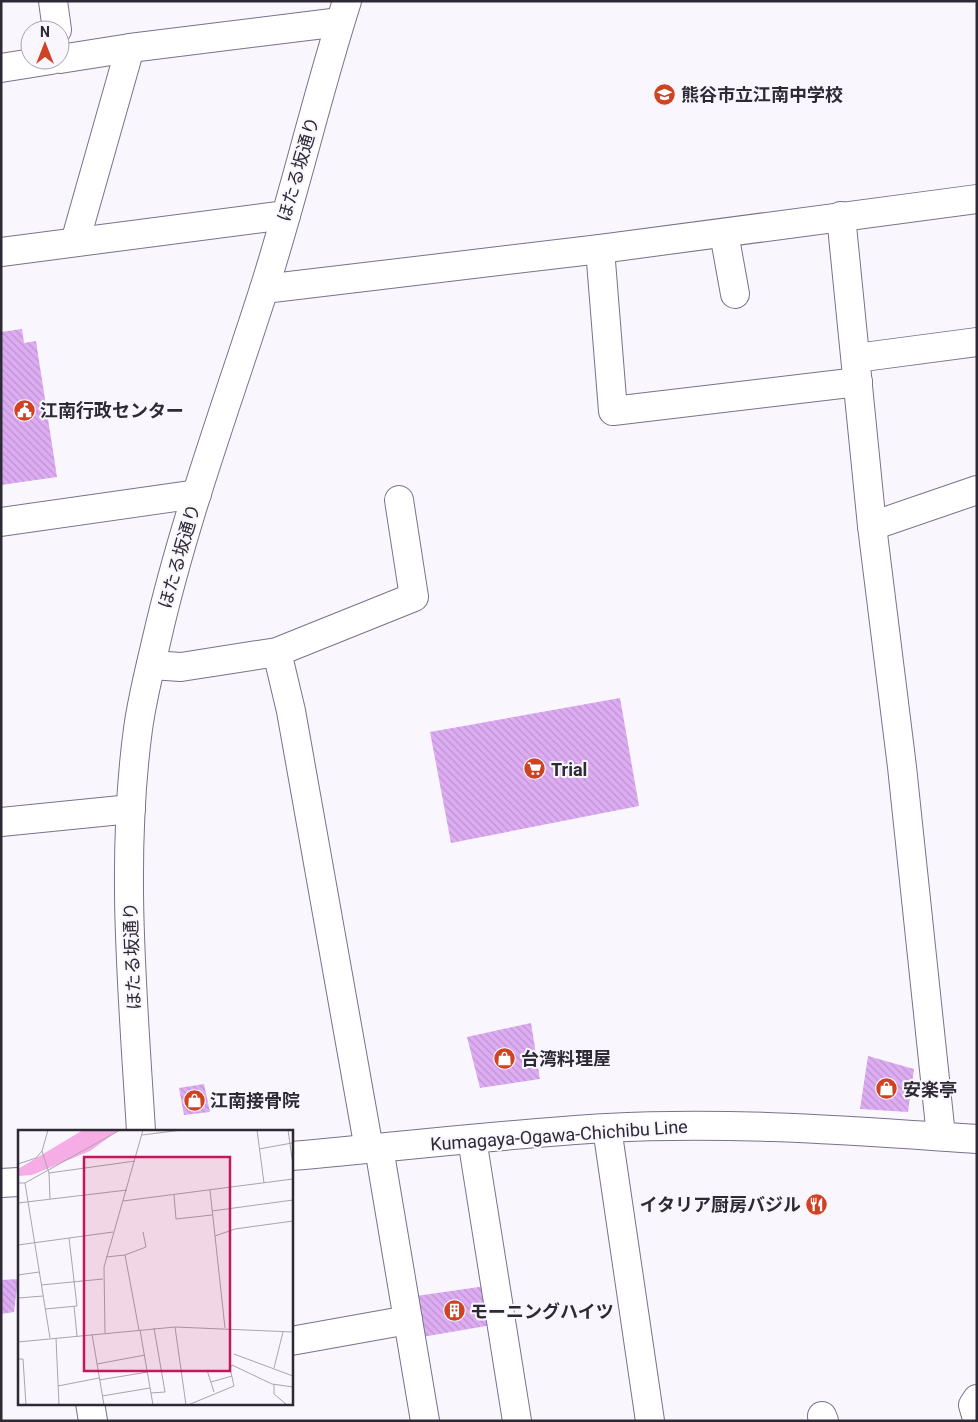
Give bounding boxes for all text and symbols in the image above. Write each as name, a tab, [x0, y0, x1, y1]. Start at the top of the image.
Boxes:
north arrow	[20, 20, 70, 70]
text: N	[40, 24, 50, 40]
school or university icon: 熊谷市立江南中学校	[653, 82, 677, 106]
place label: 熊谷市立江南中学校	[681, 84, 843, 105]
street label: ほたる坂通り	[273, 114, 323, 224]
public building icon: 江南行政センター	[12, 398, 36, 422]
place label: 江南行政センター	[40, 400, 184, 421]
street label: ほたる坂通り	[154, 501, 204, 611]
supermarket icon: Trial	[523, 757, 547, 781]
place label: Trial	[551, 759, 587, 780]
street label: ほたる坂通り	[120, 902, 144, 1010]
shop icon: 台湾料理屋	[493, 1046, 517, 1070]
place label: 台湾料理屋	[521, 1048, 611, 1069]
shop icon: 安楽亭	[875, 1077, 899, 1101]
place label: 安楽亭	[903, 1079, 957, 1100]
shop icon: 江南接骨院	[182, 1088, 206, 1112]
place label: 江南接骨院	[210, 1090, 300, 1111]
street label: Kumagaya-Ogawa-Chichibu Line	[430, 1116, 688, 1154]
inset map	[18, 1130, 292, 1404]
restaurant icon: イタリア厨房バジル	[805, 1192, 829, 1216]
place label: イタリア厨房バジル	[640, 1194, 801, 1215]
building icon: モーニングハイツ	[442, 1299, 466, 1323]
place label: モーニングハイツ	[470, 1301, 614, 1322]

